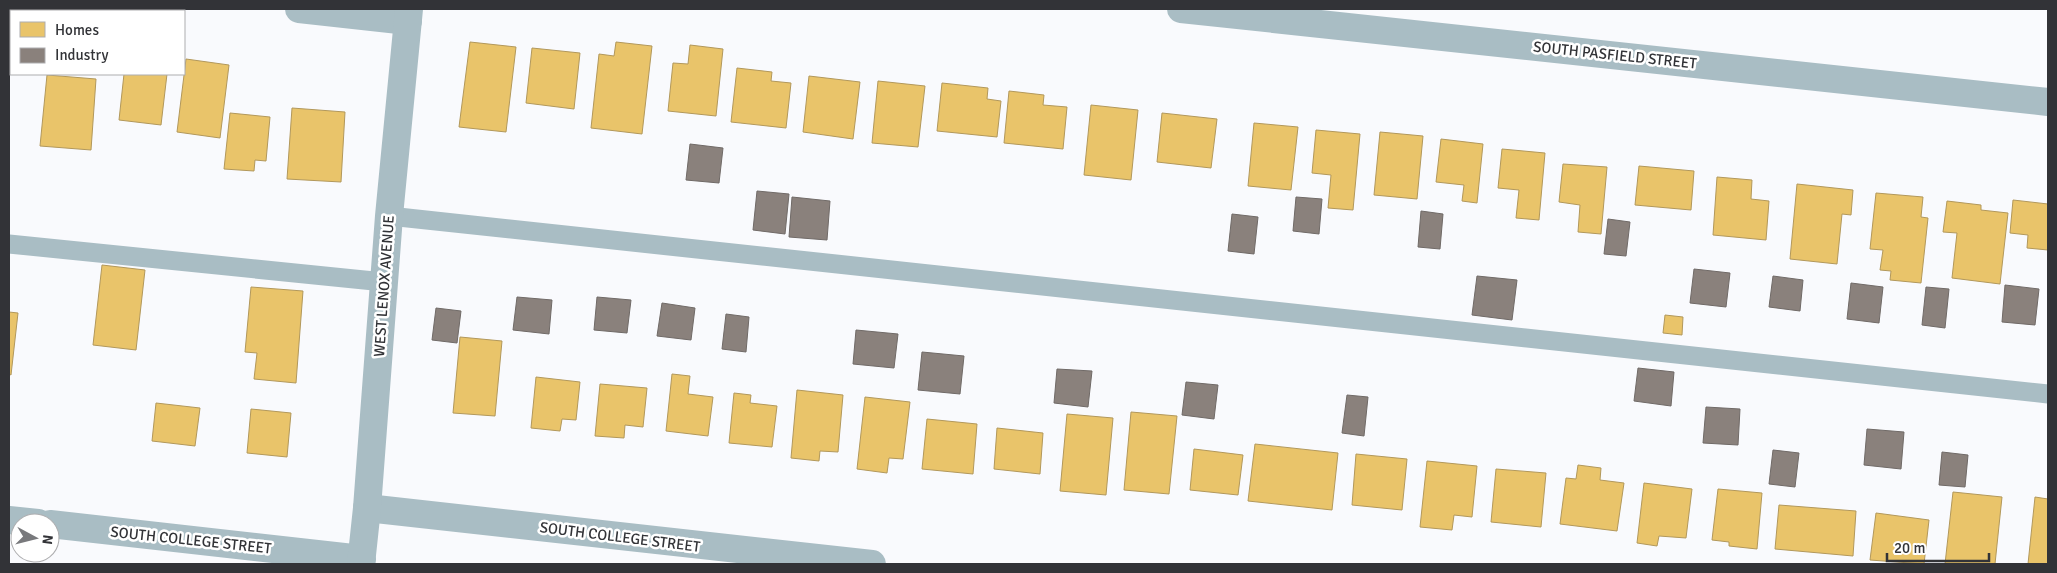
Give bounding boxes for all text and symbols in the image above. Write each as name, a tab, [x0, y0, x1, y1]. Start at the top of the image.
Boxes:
legend	[10, 10, 185, 75]
text: Homes	[55, 21, 99, 39]
street label: SOUTH PASFIELD STREET	[1532, 37, 1698, 73]
text: Industry	[55, 46, 108, 64]
street label: WEST LENOX AVENUE	[370, 214, 398, 358]
north arrow	[10, 513, 60, 563]
street label: SOUTH COLLEGE STREET	[539, 518, 702, 556]
street label: SOUTH COLLEGE STREET	[110, 523, 273, 557]
scale bar	[1887, 530, 1990, 562]
text: N	[38, 534, 56, 545]
text: 20 m	[1894, 539, 1925, 557]

